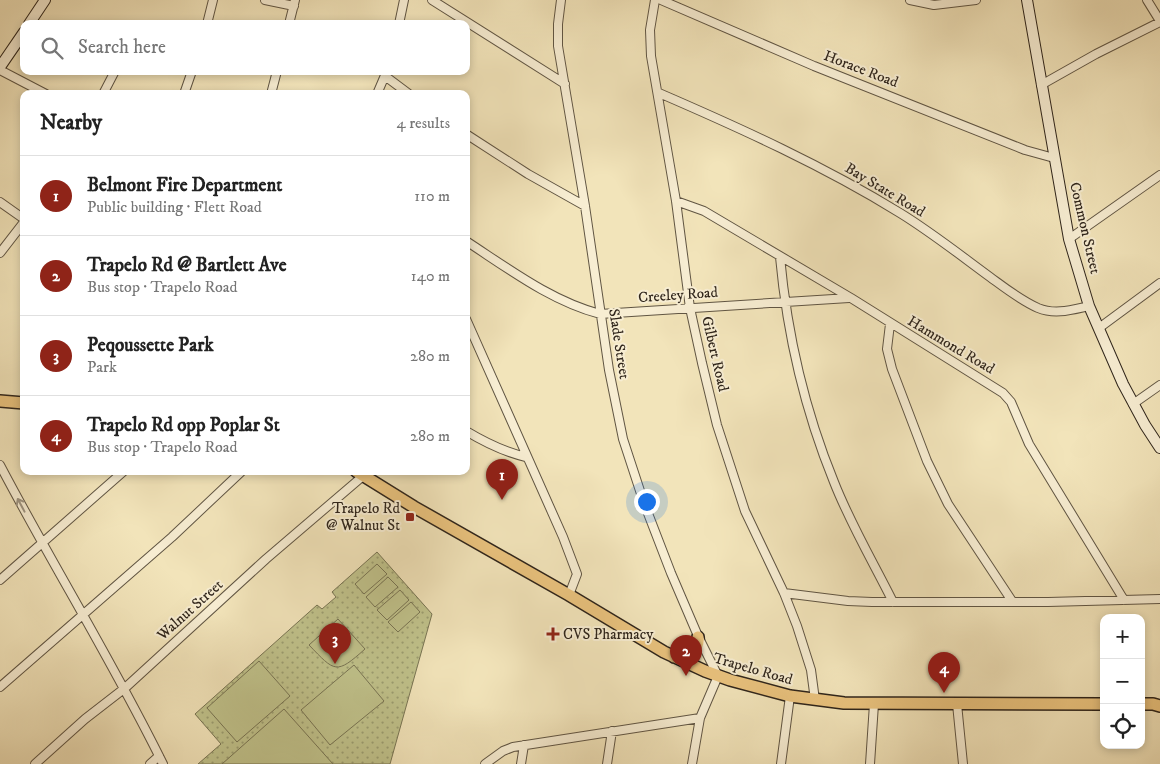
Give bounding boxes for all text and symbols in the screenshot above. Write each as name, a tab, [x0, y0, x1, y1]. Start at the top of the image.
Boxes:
search box	[20, 20, 470, 75]
icon: search	[38, 34, 66, 62]
text: Search here	[78, 36, 166, 59]
street label: Horace Road	[821, 46, 902, 92]
text: Nearby	[40, 110, 102, 136]
text: 4 results	[397, 113, 450, 133]
street label: Bay State Road	[841, 159, 929, 222]
text: Belmont Fire Department	[87, 174, 282, 197]
street label: Common Street	[1065, 180, 1105, 276]
text: 1	[53, 186, 59, 206]
text: 110 m	[414, 186, 450, 206]
text: Public building · Flett Road	[87, 197, 262, 217]
text: Trapelo Rd @ Bartlett Ave	[87, 254, 287, 277]
text: 2	[52, 266, 60, 286]
text: 140 m	[411, 266, 450, 286]
text: Bus stop · Trapelo Road	[87, 277, 238, 297]
street label: Creeley Road	[637, 283, 719, 307]
street label: Slade Street	[604, 307, 634, 381]
street label: Hammond Road	[904, 312, 998, 379]
street label: Gilbert Road	[697, 314, 733, 394]
text: Peqoussette Park	[87, 334, 214, 357]
text: 3	[53, 346, 59, 366]
text: 280 m	[410, 346, 450, 366]
text: Park	[87, 357, 117, 377]
text: Trapelo Rd opp Poplar St	[87, 414, 280, 437]
text: 4	[51, 426, 61, 446]
text: 280 m	[410, 426, 450, 446]
text: Bus stop · Trapelo Road	[87, 437, 238, 457]
pin: 1	[486, 459, 518, 500]
your location	[634, 489, 660, 515]
one-way arrow	[16, 497, 26, 512]
place label: Trapelo Rd @ Walnut St	[326, 499, 401, 535]
marker: Trapelo Rd @ Walnut St	[404, 511, 416, 523]
street label: Walnut Street	[152, 575, 227, 645]
map controls	[1100, 614, 1145, 749]
button: +	[1100, 614, 1145, 659]
pin: 3	[319, 623, 351, 664]
place label: CVS Pharmacy	[563, 625, 654, 644]
marker: CVS Pharmacy	[547, 628, 559, 640]
pin: 2	[670, 635, 702, 676]
street label: Trapelo Road	[711, 649, 795, 690]
pin: 4	[928, 652, 960, 693]
button: −	[1100, 659, 1145, 704]
button: locate	[1100, 704, 1145, 749]

